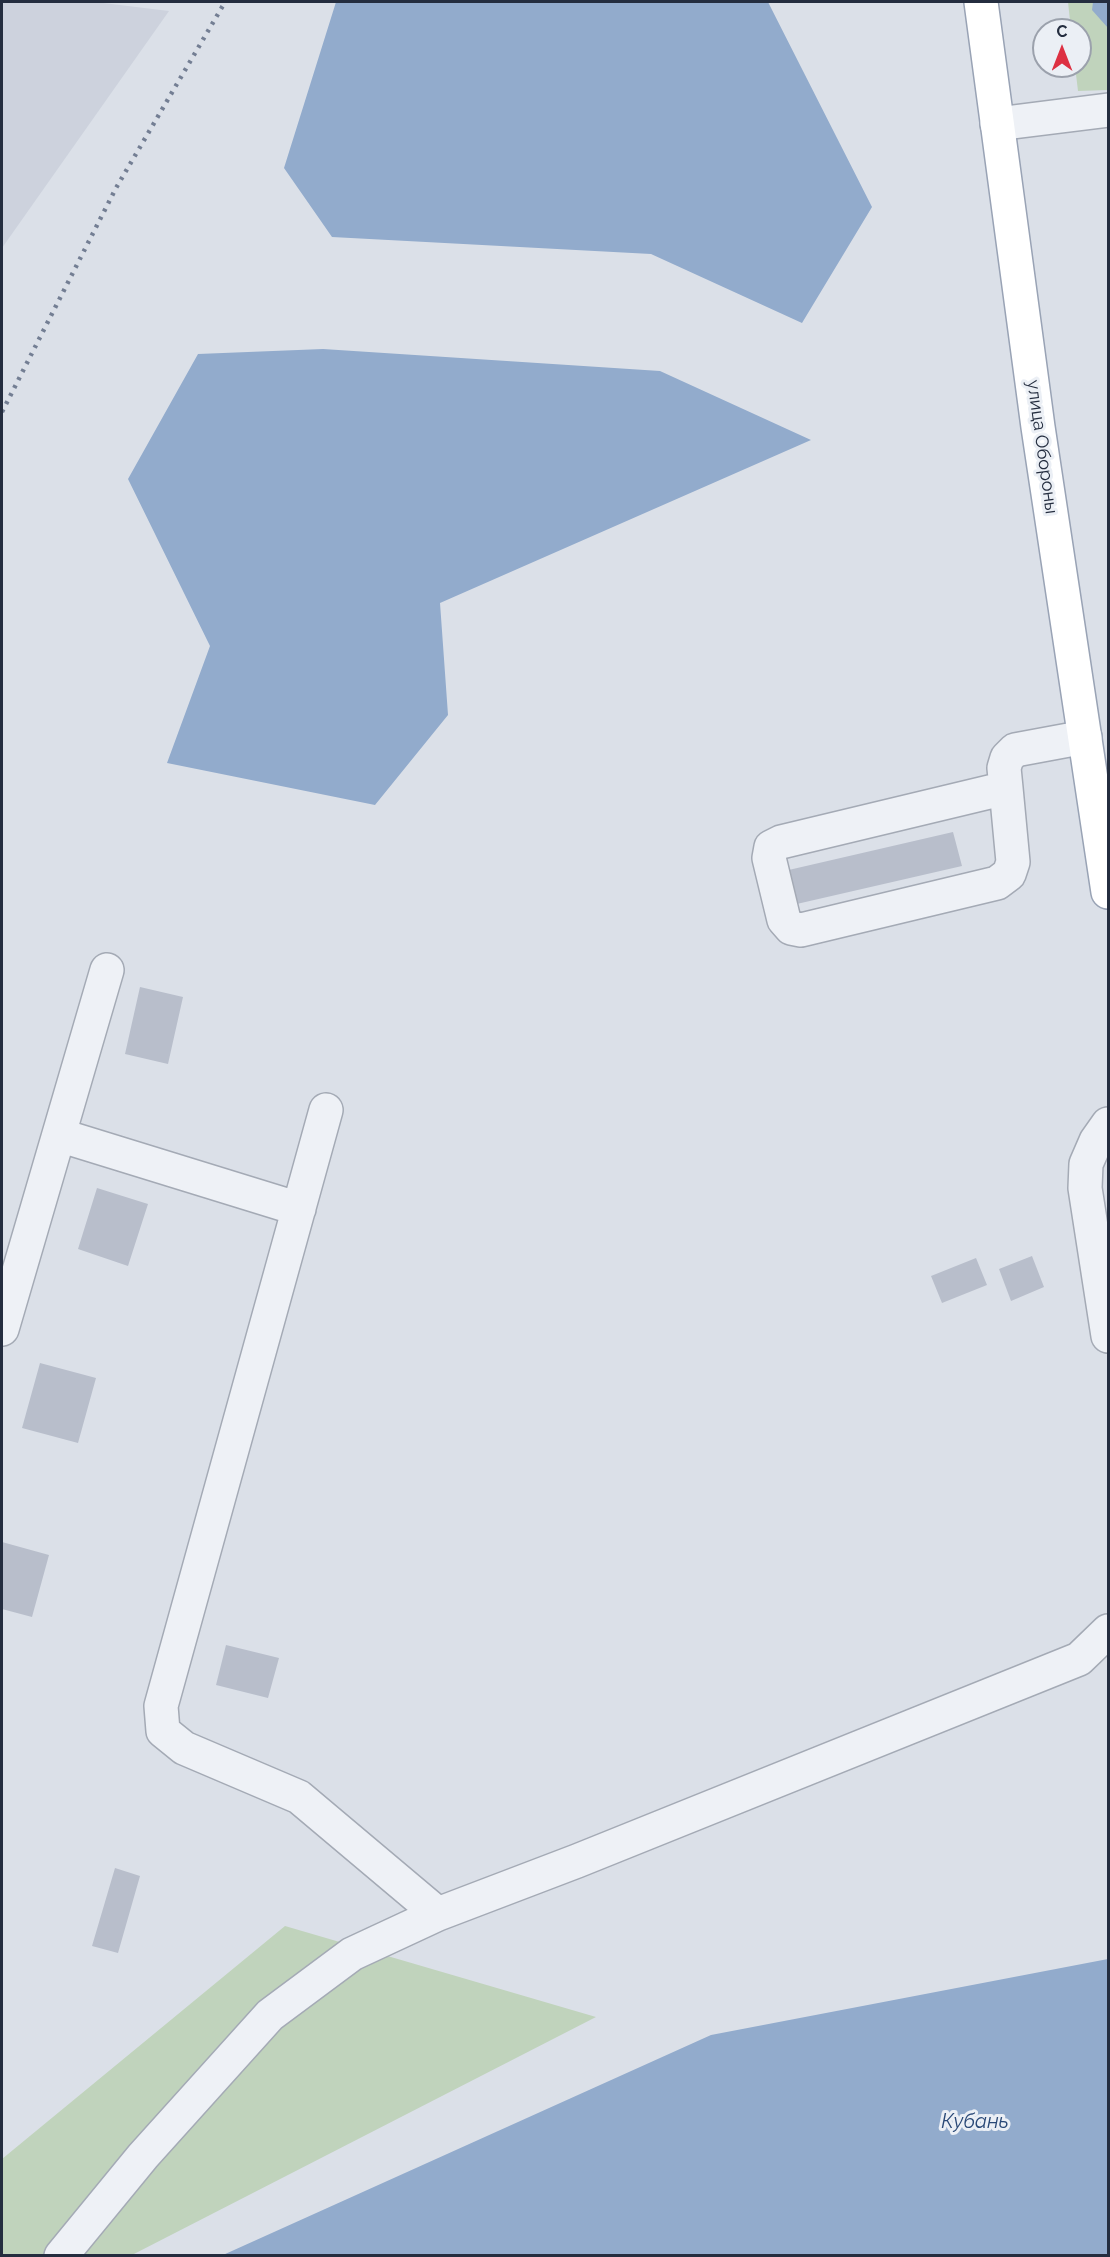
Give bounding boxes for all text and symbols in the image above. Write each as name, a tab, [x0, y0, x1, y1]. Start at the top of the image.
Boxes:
north arrow	[1032, 18, 1092, 78]
text: С	[1057, 22, 1067, 41]
street label: улица Обороны	[1022, 379, 1062, 515]
water label: Кубань	[941, 2110, 1009, 2134]

